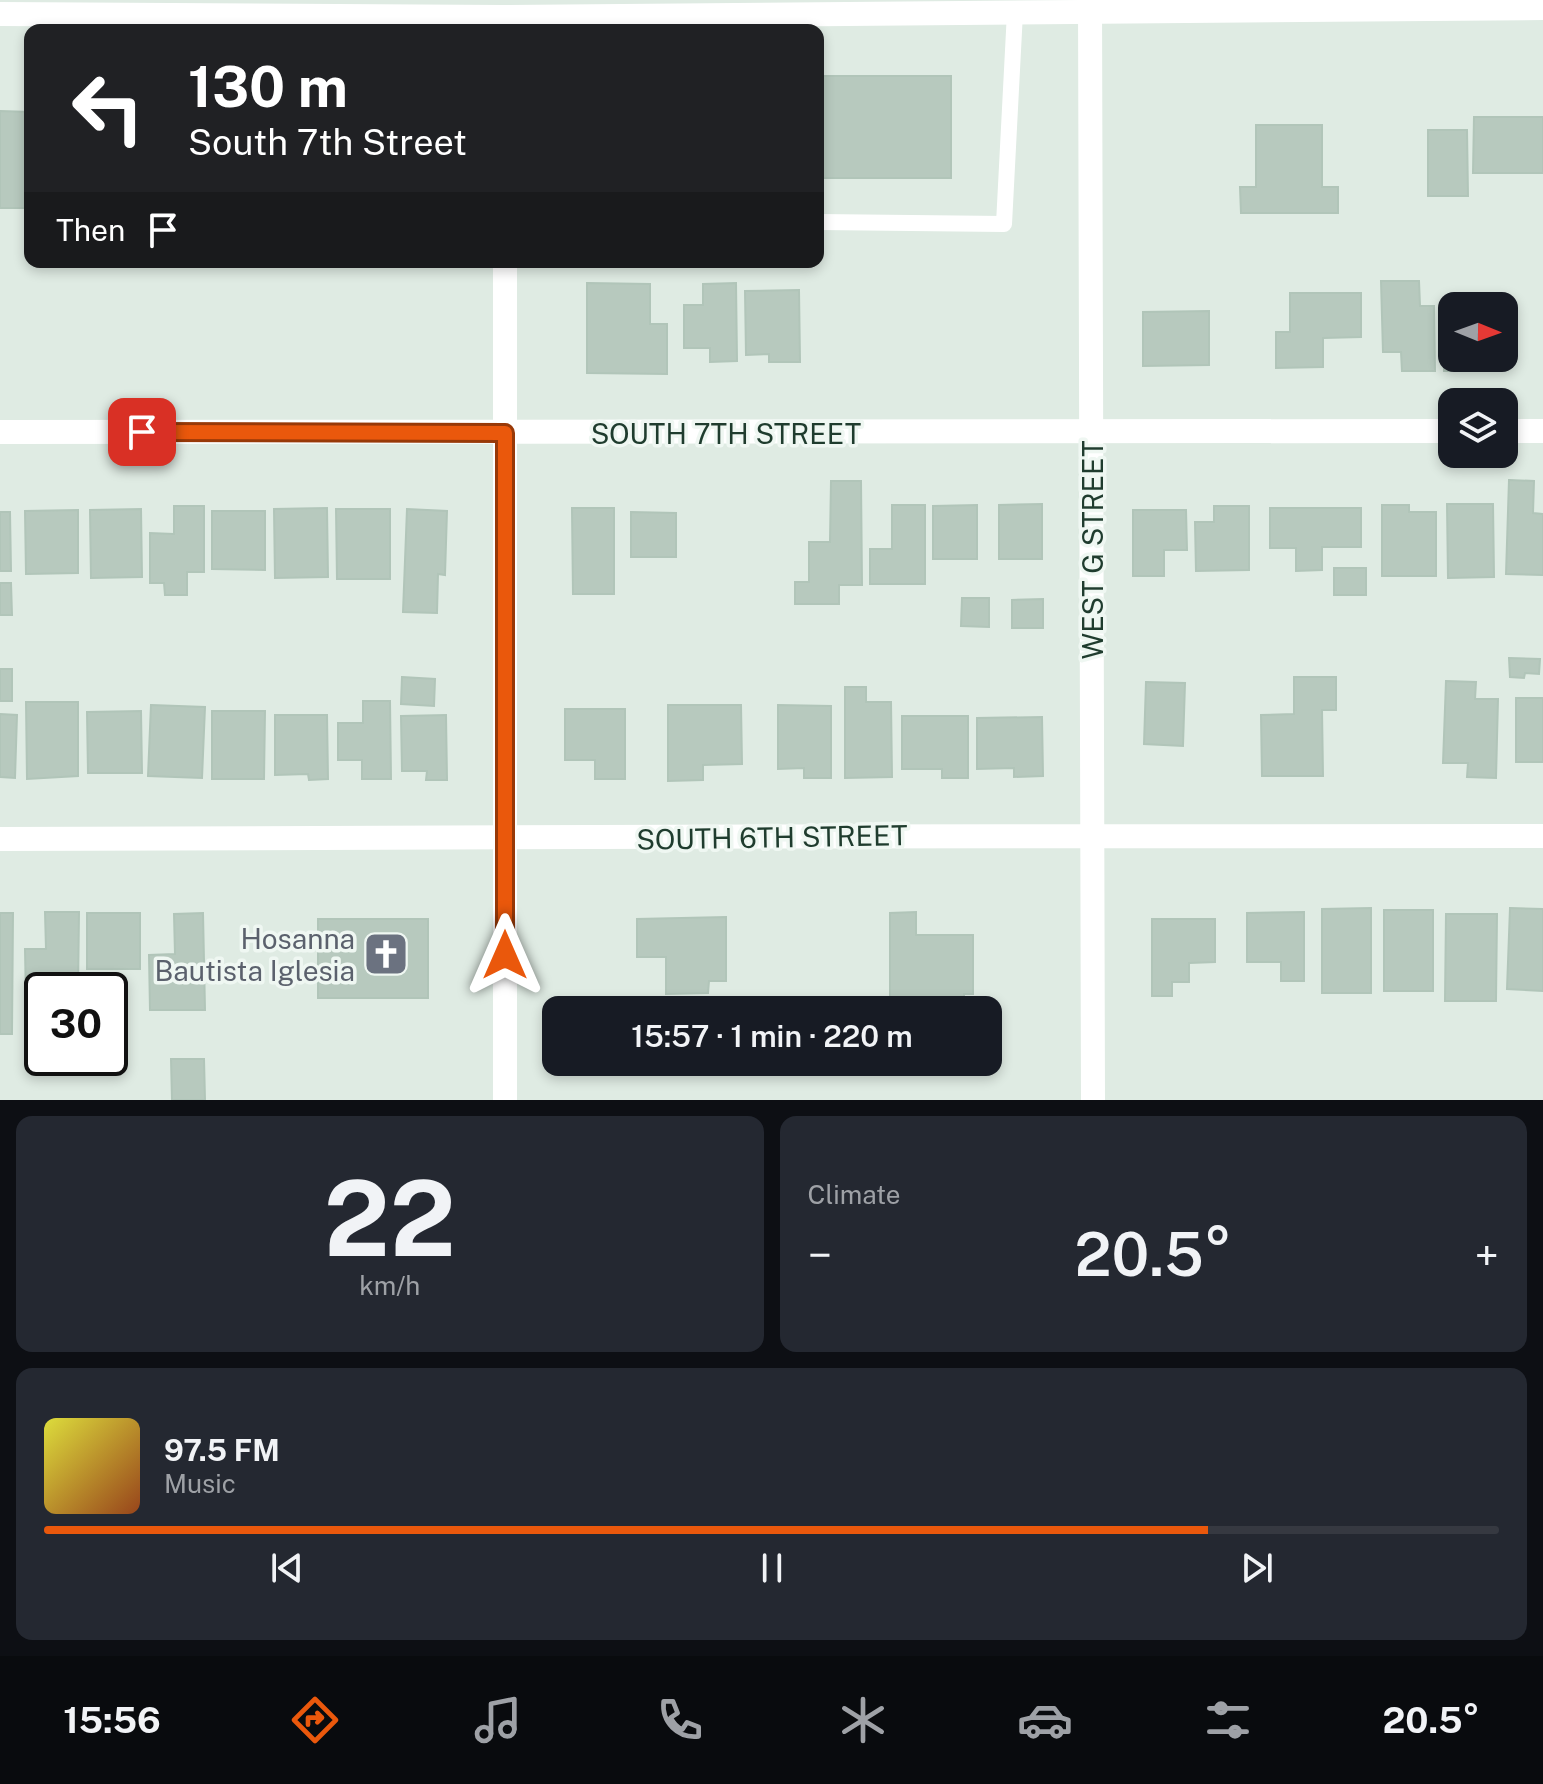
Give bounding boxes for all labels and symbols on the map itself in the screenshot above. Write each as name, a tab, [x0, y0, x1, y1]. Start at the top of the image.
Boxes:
north arrow	[1438, 292, 1518, 372]
pin	[108, 398, 176, 466]
street label: SOUTH 7TH STREET	[591, 417, 861, 450]
street label: WEST G STREET	[1076, 440, 1109, 660]
street label: SOUTH 6TH STREET	[636, 818, 908, 856]
position arrow	[463, 913, 547, 997]
place label: Hosanna Bautista Iglesia	[154, 922, 355, 987]
church icon: Hosanna Bautista Iglesia	[362, 930, 410, 978]
speed limit sign: 30	[24, 972, 128, 1076]

